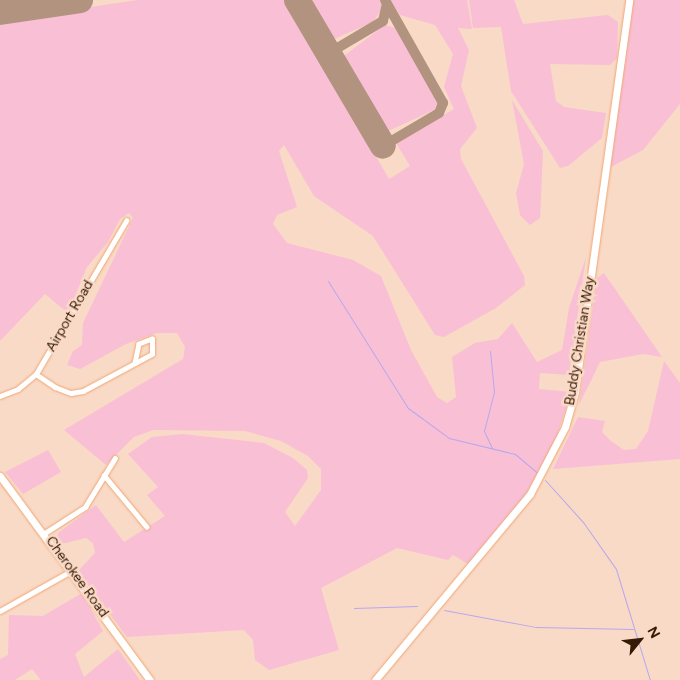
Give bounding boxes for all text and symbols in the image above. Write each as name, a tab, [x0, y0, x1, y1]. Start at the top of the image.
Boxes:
street label: Buddy Christian Way	[562, 275, 598, 407]
street label: Airport Road	[43, 277, 97, 355]
street label: Cherokee Road	[42, 533, 112, 621]
north arrow	[615, 615, 665, 665]
text: N	[643, 624, 664, 641]

